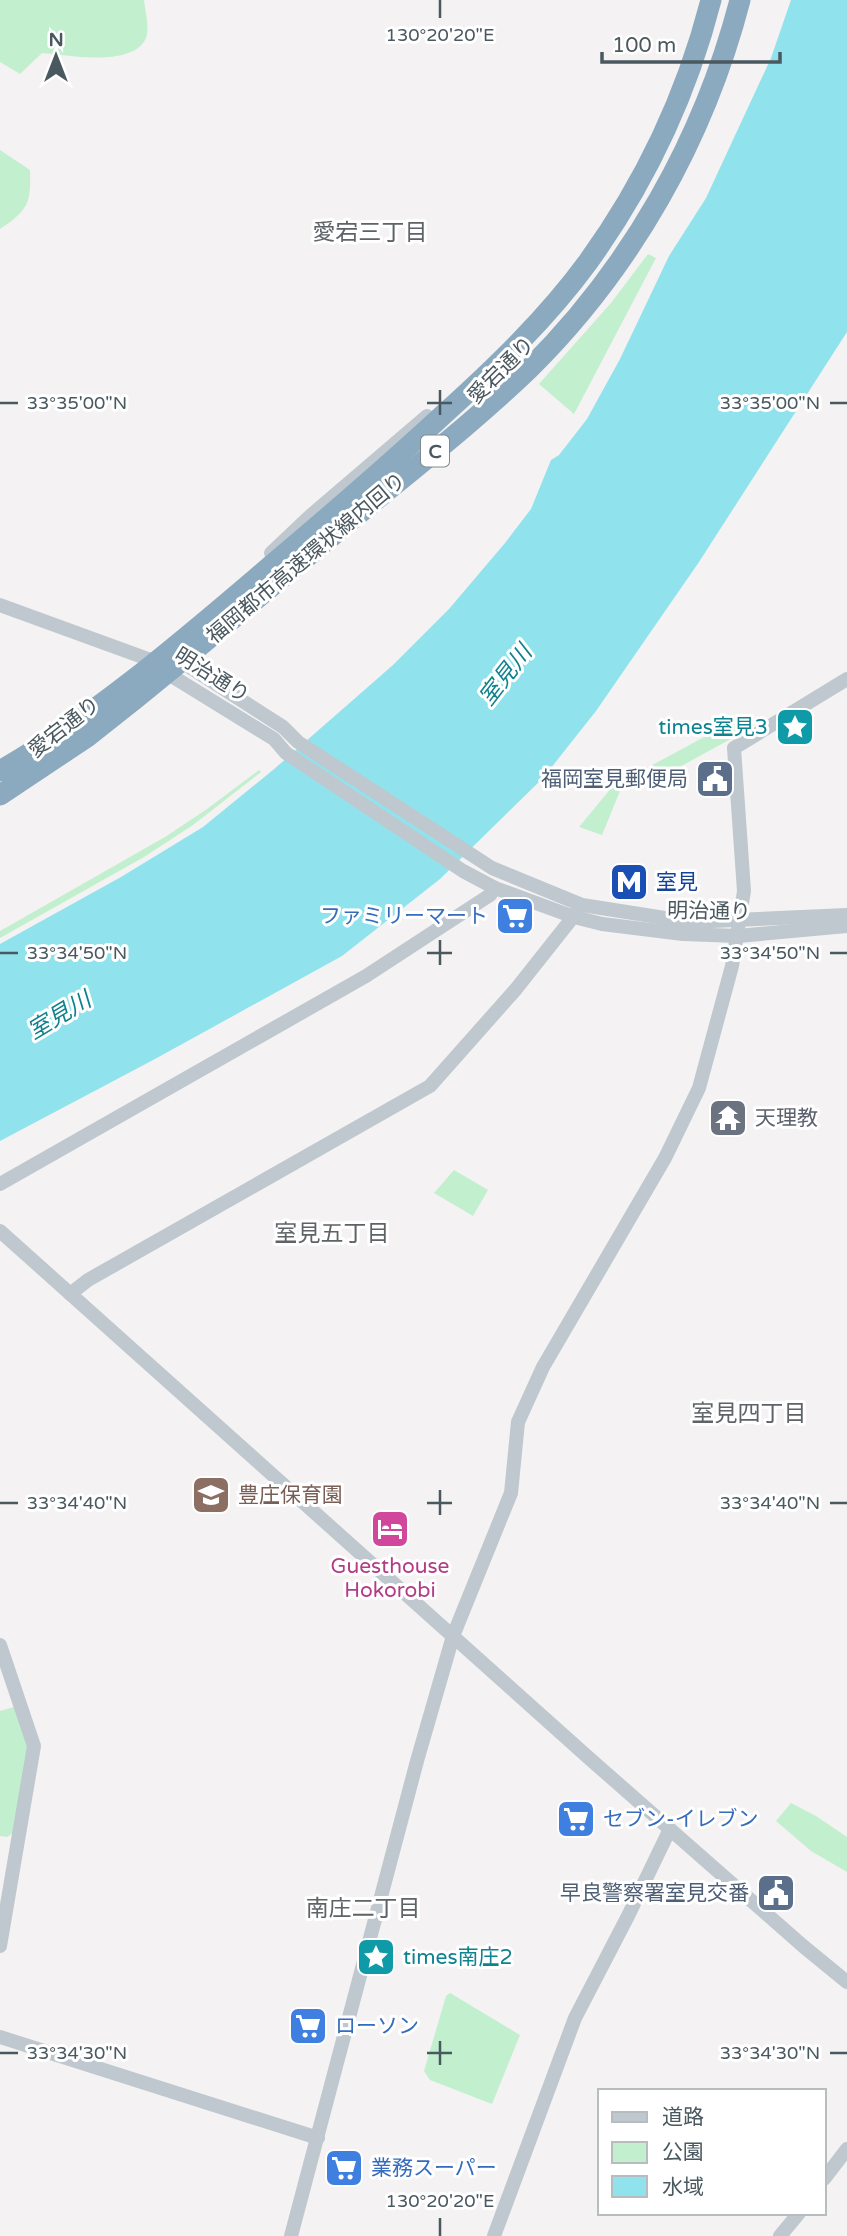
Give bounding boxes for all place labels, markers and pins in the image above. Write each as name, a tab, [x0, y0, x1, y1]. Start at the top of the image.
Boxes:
place icon: times室見3	[774, 706, 816, 748]
place label: times室見3	[658, 715, 768, 740]
public building icon: 福岡室見郵便局	[694, 758, 736, 800]
place label: 福岡室見郵便局	[541, 767, 688, 792]
metro station icon: 室見	[608, 861, 650, 903]
place label: 室見	[656, 870, 698, 895]
supermarket icon: ファミリーマート	[494, 895, 536, 937]
place label: ファミリーマート	[320, 904, 488, 929]
temple icon: 天理教	[707, 1097, 749, 1139]
place label: 天理教	[755, 1106, 818, 1131]
school or university icon: 豊庄保育園	[190, 1474, 232, 1516]
place label: 豊庄保育園	[238, 1483, 343, 1508]
hotel icon: Guesthouse Hokorobi	[369, 1508, 411, 1550]
place label: Guesthouse Hokorobi	[331, 1554, 450, 1603]
supermarket icon: セブン-イレブン	[555, 1798, 597, 1840]
place label: セブン-イレブン	[603, 1807, 759, 1832]
public building icon: 早良警察署室見交番	[755, 1872, 797, 1914]
place label: 早良警察署室見交番	[560, 1881, 749, 1906]
place icon: times南庄2	[355, 1936, 397, 1978]
place label: times南庄2	[403, 1945, 513, 1970]
supermarket icon: ローソン	[287, 2005, 329, 2047]
place label: ローソン	[335, 2014, 419, 2039]
supermarket icon: 業務スーパー	[323, 2147, 365, 2189]
place label: 業務スーパー	[371, 2156, 497, 2181]

